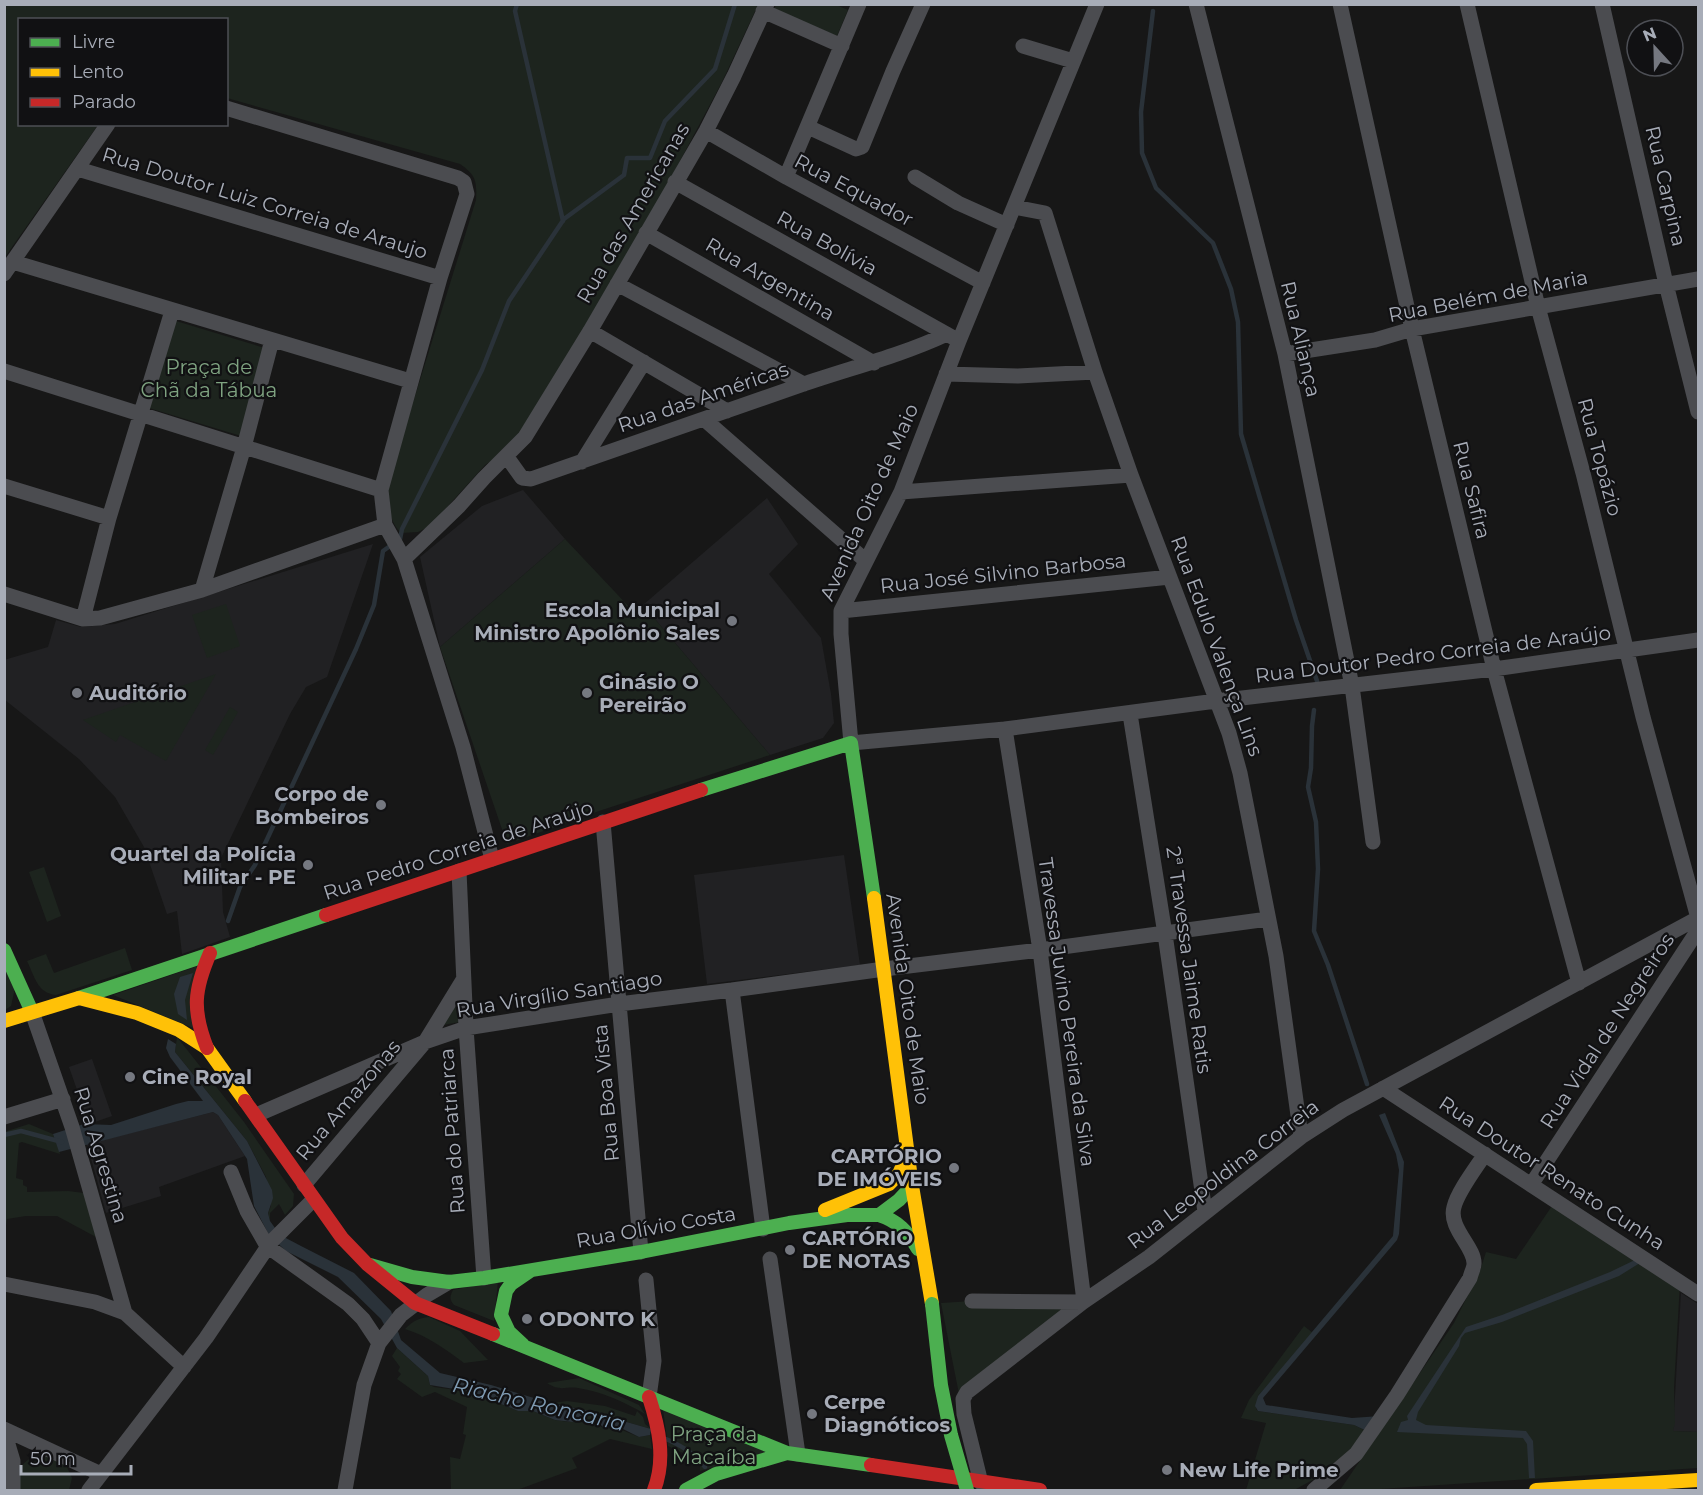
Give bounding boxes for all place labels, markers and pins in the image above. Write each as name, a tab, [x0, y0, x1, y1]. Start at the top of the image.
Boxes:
place label: Escola Municipal Ministro Apolônio Sales	[474, 598, 720, 645]
marker: Escola Municipal Ministro Apolônio Sales	[725, 614, 739, 628]
place label: Ginásio O Pereirão	[599, 670, 699, 717]
place label: Auditório	[88, 681, 187, 705]
marker: Auditório	[70, 686, 84, 700]
marker: Ginásio O Pereirão	[580, 686, 594, 700]
place label: Corpo de Bombeiros	[255, 782, 369, 829]
marker: Corpo de Bombeiros	[374, 798, 388, 812]
place label: Quartel da Polícia Militar - PE	[110, 842, 296, 889]
marker: Quartel da Polícia Militar - PE	[301, 858, 315, 872]
place label: Cine Royal	[142, 1065, 252, 1089]
marker: Cine Royal	[123, 1070, 137, 1084]
place label: CARTÓRIO DE IMÓVEIS	[817, 1144, 942, 1191]
marker: CARTÓRIO DE IMÓVEIS	[947, 1161, 961, 1175]
place label: CARTÓRIO DE NOTAS	[802, 1226, 913, 1273]
marker: CARTÓRIO DE NOTAS	[783, 1243, 797, 1257]
place label: ODONTO K	[539, 1307, 656, 1331]
marker: ODONTO K	[520, 1312, 534, 1326]
place label: Cerpe Diagnóticos	[824, 1390, 950, 1437]
marker: Cerpe Diagnóticos	[805, 1407, 819, 1421]
place label: New Life Prime	[1179, 1458, 1339, 1482]
marker: New Life Prime	[1160, 1463, 1174, 1477]

